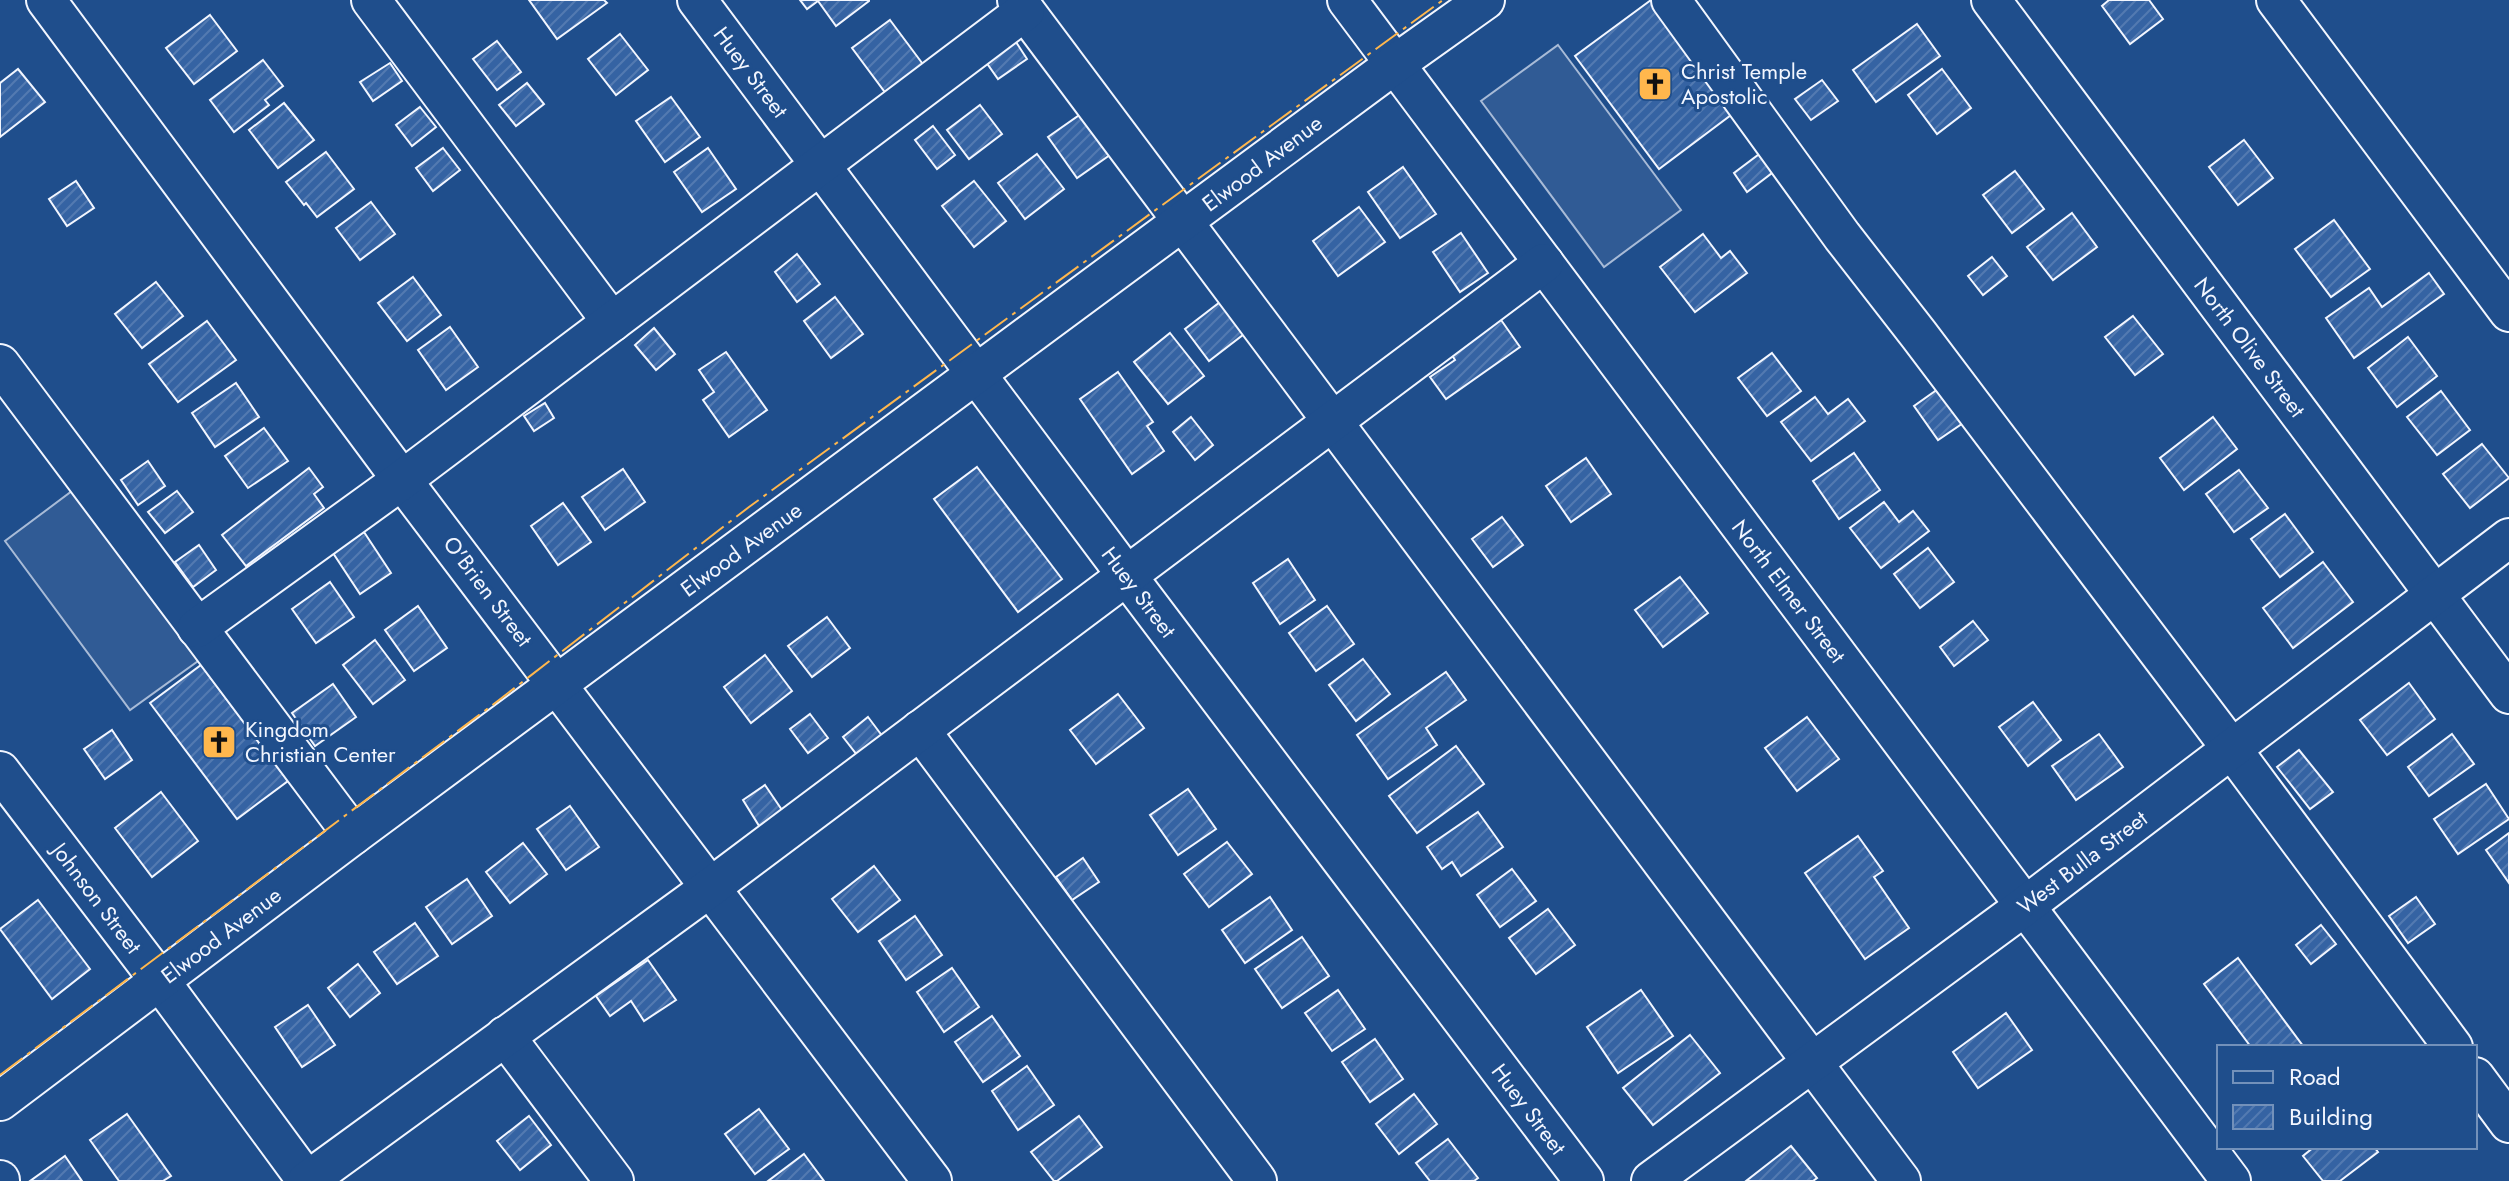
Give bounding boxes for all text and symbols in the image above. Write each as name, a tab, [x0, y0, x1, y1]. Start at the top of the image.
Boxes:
street label: Huey Street	[706, 20, 796, 125]
place label: Christ Temple Apostolic	[1681, 55, 1807, 112]
church icon: Christ Temple Apostolic	[1636, 65, 1674, 103]
street label: Elwood Avenue	[1195, 107, 1329, 219]
street label: North Olive Street	[2187, 270, 2314, 424]
street label: Elwood Avenue	[674, 494, 808, 604]
street label: North Elmer Street	[1724, 513, 1854, 670]
street label: O'Brien Street	[436, 529, 541, 654]
street label: Huey Street	[1094, 540, 1184, 645]
place label: Kingdom Christian Center	[245, 713, 396, 770]
church icon: Kingdom Christian Center	[200, 723, 238, 761]
street label: West Bulla Street	[2010, 802, 2154, 922]
street label: Johnson Street	[43, 833, 150, 961]
street label: Elwood Avenue	[154, 879, 288, 991]
legend	[2217, 1045, 2477, 1149]
street label: Huey Street	[1484, 1057, 1574, 1162]
text: Road	[2289, 1059, 2341, 1094]
text: Building	[2289, 1099, 2373, 1134]

